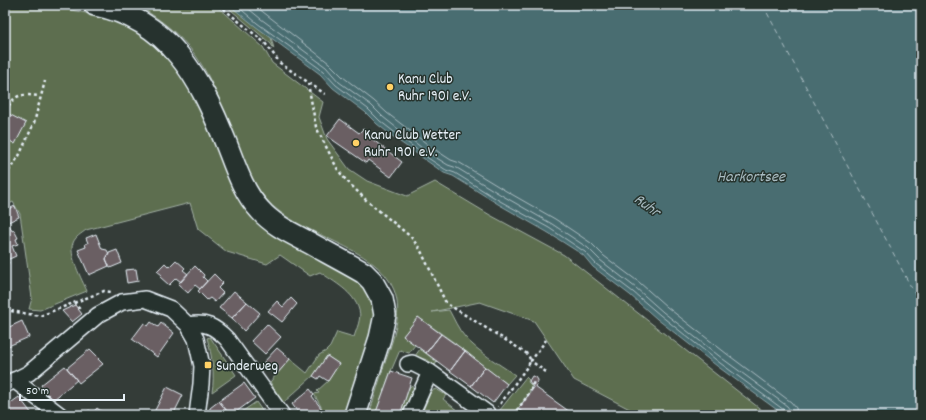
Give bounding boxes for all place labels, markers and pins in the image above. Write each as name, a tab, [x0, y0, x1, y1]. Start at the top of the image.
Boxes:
place label: Kanu Club Ruhr 1901 e.V.	[398, 69, 472, 108]
marker: Kanu Club Ruhr 1901 e.V.	[385, 82, 395, 92]
place label: Kanu Club Wetter Ruhr 1901 e.V.	[364, 125, 461, 164]
marker: Kanu Club Wetter Ruhr 1901 e.V.	[351, 138, 361, 148]
place label: Sunderweg	[216, 356, 278, 378]
marker: Sunderweg	[203, 360, 213, 370]

